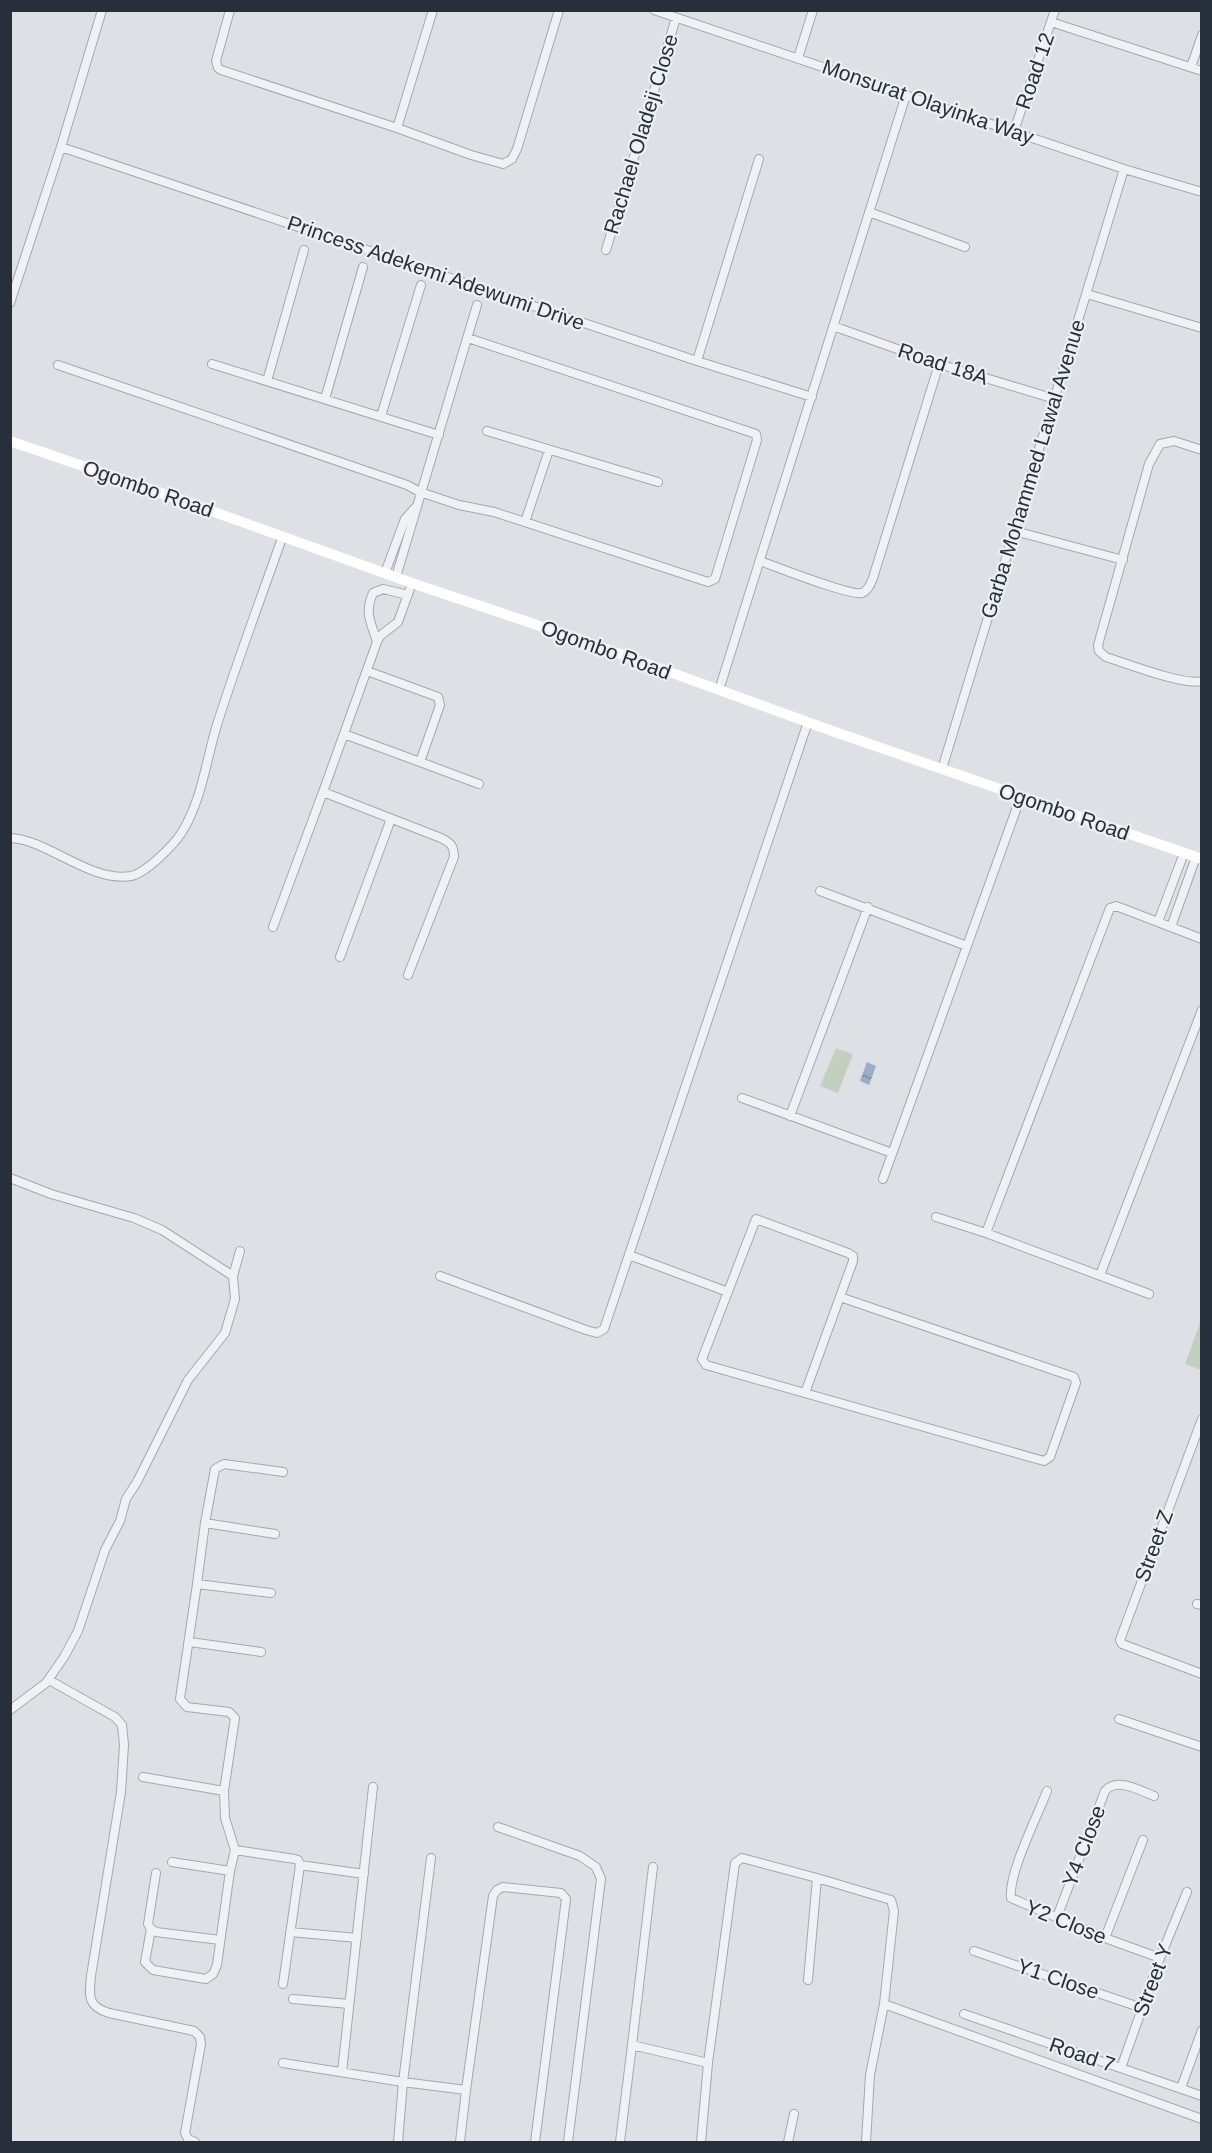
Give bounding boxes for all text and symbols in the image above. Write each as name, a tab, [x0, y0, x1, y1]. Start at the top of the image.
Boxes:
street label: Road 12	[1011, 30, 1058, 112]
street label: Rachael Oladeji Close	[599, 31, 682, 237]
street label: Monsurat Olayinka Way	[819, 54, 1037, 149]
street label: Princess Adekemi Adewumi Drive	[285, 211, 588, 334]
street label: Garba Mohammed Lawal Avenue	[976, 317, 1089, 621]
street label: Road 18A	[895, 338, 991, 389]
street label: Ogombo Road	[80, 455, 216, 522]
street label: Ogombo Road	[538, 615, 674, 684]
street label: Ogombo Road	[996, 778, 1132, 845]
street label: Street Z	[1130, 1507, 1177, 1585]
street label: Y4 Close	[1058, 1802, 1110, 1890]
street label: Y2 Close	[1022, 1895, 1110, 1948]
street label: Street Y	[1128, 1940, 1177, 2019]
street label: Y1 Close	[1014, 1954, 1102, 2003]
street label: Road 7	[1046, 2033, 1118, 2076]

